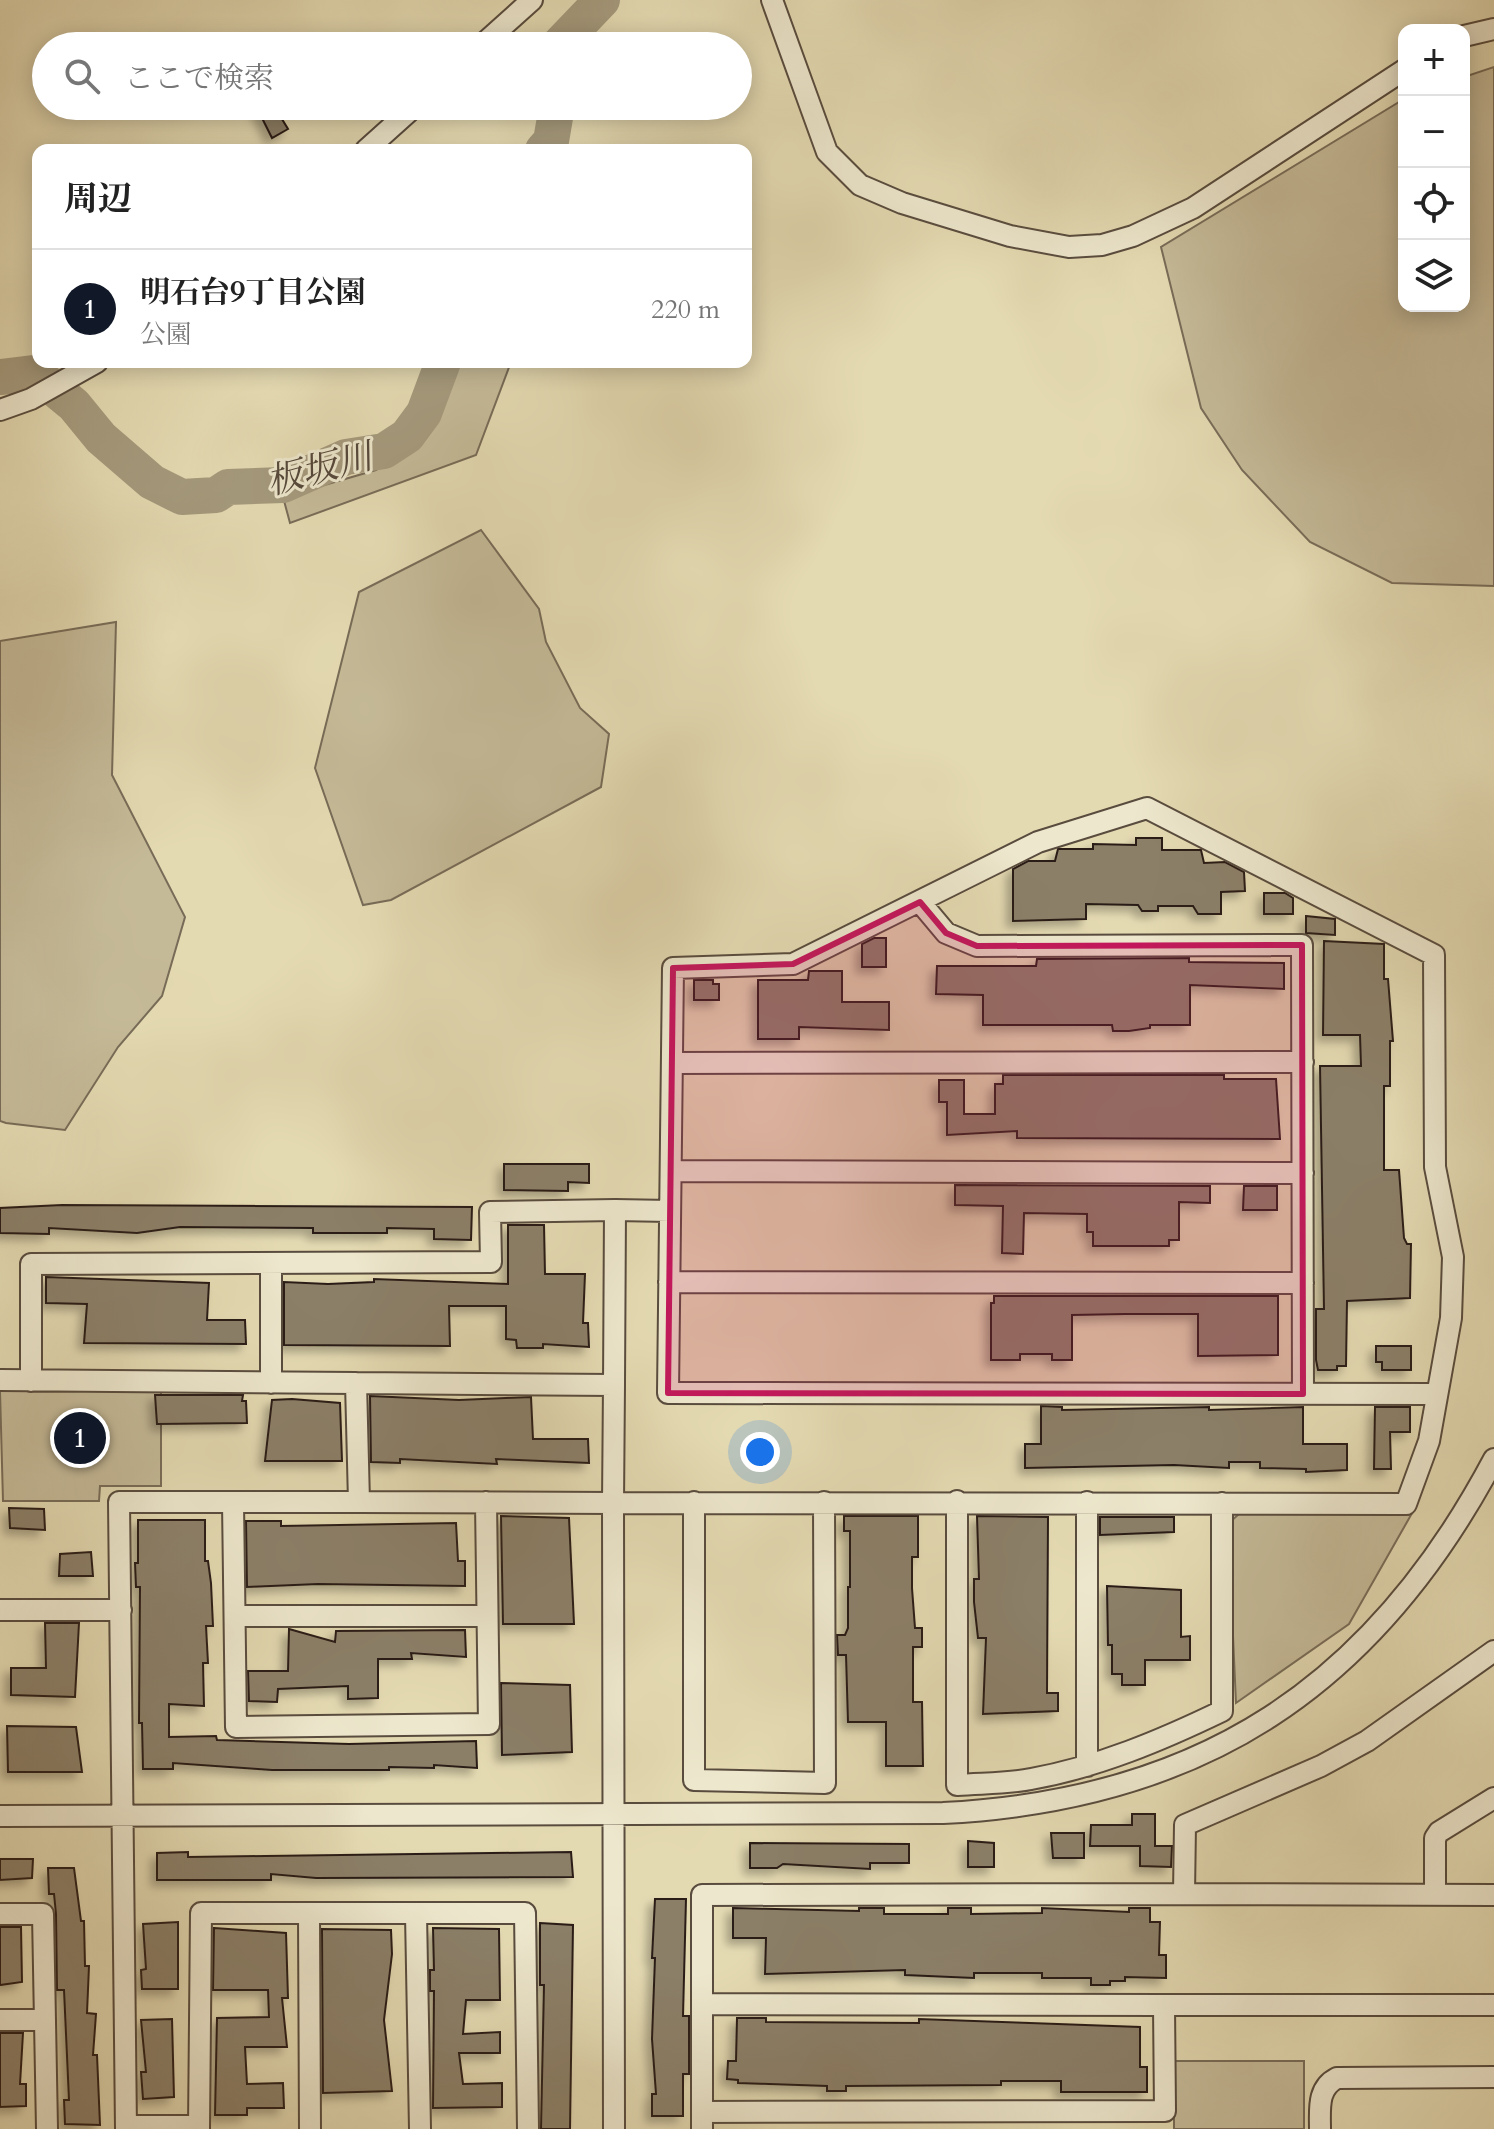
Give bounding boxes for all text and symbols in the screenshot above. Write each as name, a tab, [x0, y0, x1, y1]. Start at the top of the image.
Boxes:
map controls	[1398, 24, 1470, 312]
button: +	[1398, 24, 1470, 96]
search box	[32, 32, 752, 120]
icon: search	[60, 54, 104, 98]
text: ここで検索	[124, 58, 274, 99]
button: −	[1398, 96, 1470, 168]
button: locate	[1398, 168, 1470, 240]
text: 周辺	[64, 176, 132, 222]
button: layers	[1398, 240, 1470, 312]
text: 明石台9丁目公園	[140, 272, 365, 313]
text: 1	[83, 292, 97, 327]
text: 220 m	[651, 292, 720, 327]
text: 公園	[140, 317, 192, 352]
water label: 板坂川	[261, 431, 382, 507]
pin: 1	[54, 1408, 106, 1468]
your location	[740, 1432, 780, 1472]

